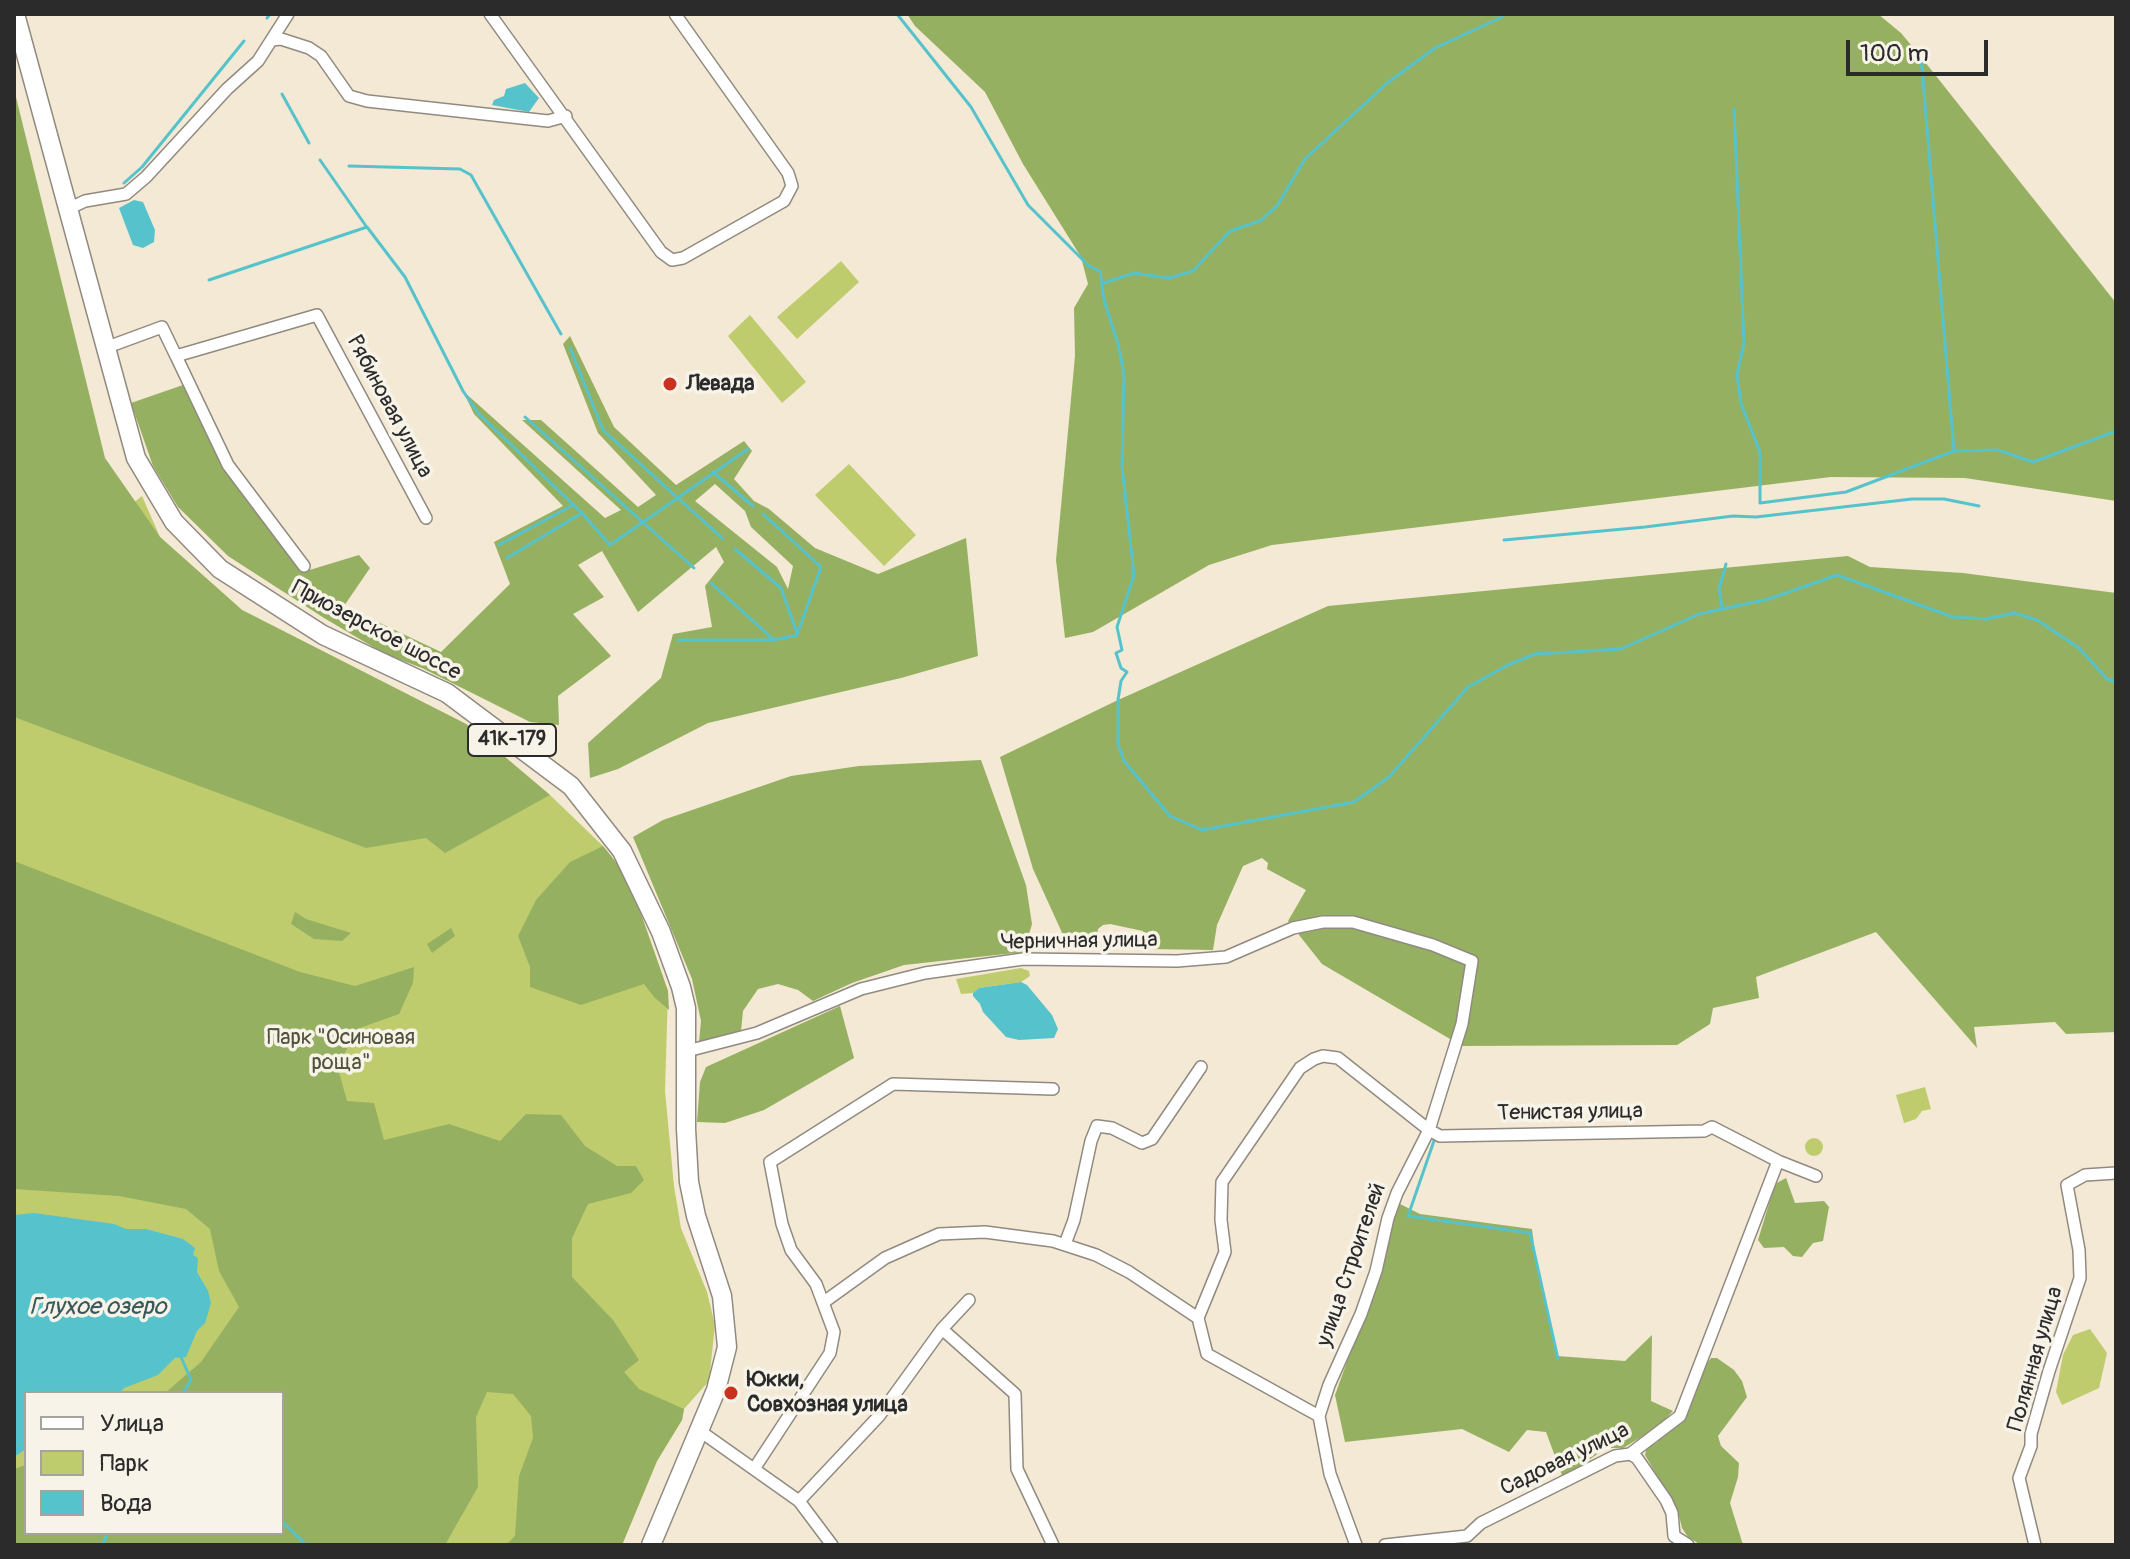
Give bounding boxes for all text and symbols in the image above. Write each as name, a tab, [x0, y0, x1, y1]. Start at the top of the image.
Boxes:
scale bar	[1850, 24, 1992, 74]
text: 100 m	[1860, 39, 1929, 68]
street label: Рябиновая улица	[340, 331, 438, 483]
place label: Левада	[686, 371, 755, 397]
marker: Левада	[661, 375, 679, 393]
street label: Приозерское шоссе	[287, 575, 465, 687]
road number: 41К-179	[468, 724, 556, 756]
street label: Черничная улица	[1000, 927, 1158, 957]
park label: Парк "Осиновая роща"	[267, 1025, 415, 1076]
street label: Тенистая улица	[1497, 1099, 1643, 1127]
street label: улица Строителей	[1312, 1180, 1392, 1350]
street label: Полянная улица	[2003, 1284, 2069, 1434]
water label: Глухое озеро	[30, 1294, 166, 1322]
place label: Юкки, Совхозная улица	[747, 1367, 908, 1418]
marker: Юкки, Совхозная улица	[722, 1384, 740, 1402]
legend	[24, 1391, 284, 1535]
text: Улица	[100, 1409, 164, 1438]
street label: Садовая улица	[1496, 1418, 1634, 1502]
text: Парк	[100, 1449, 149, 1478]
text: Вода	[100, 1489, 152, 1518]

